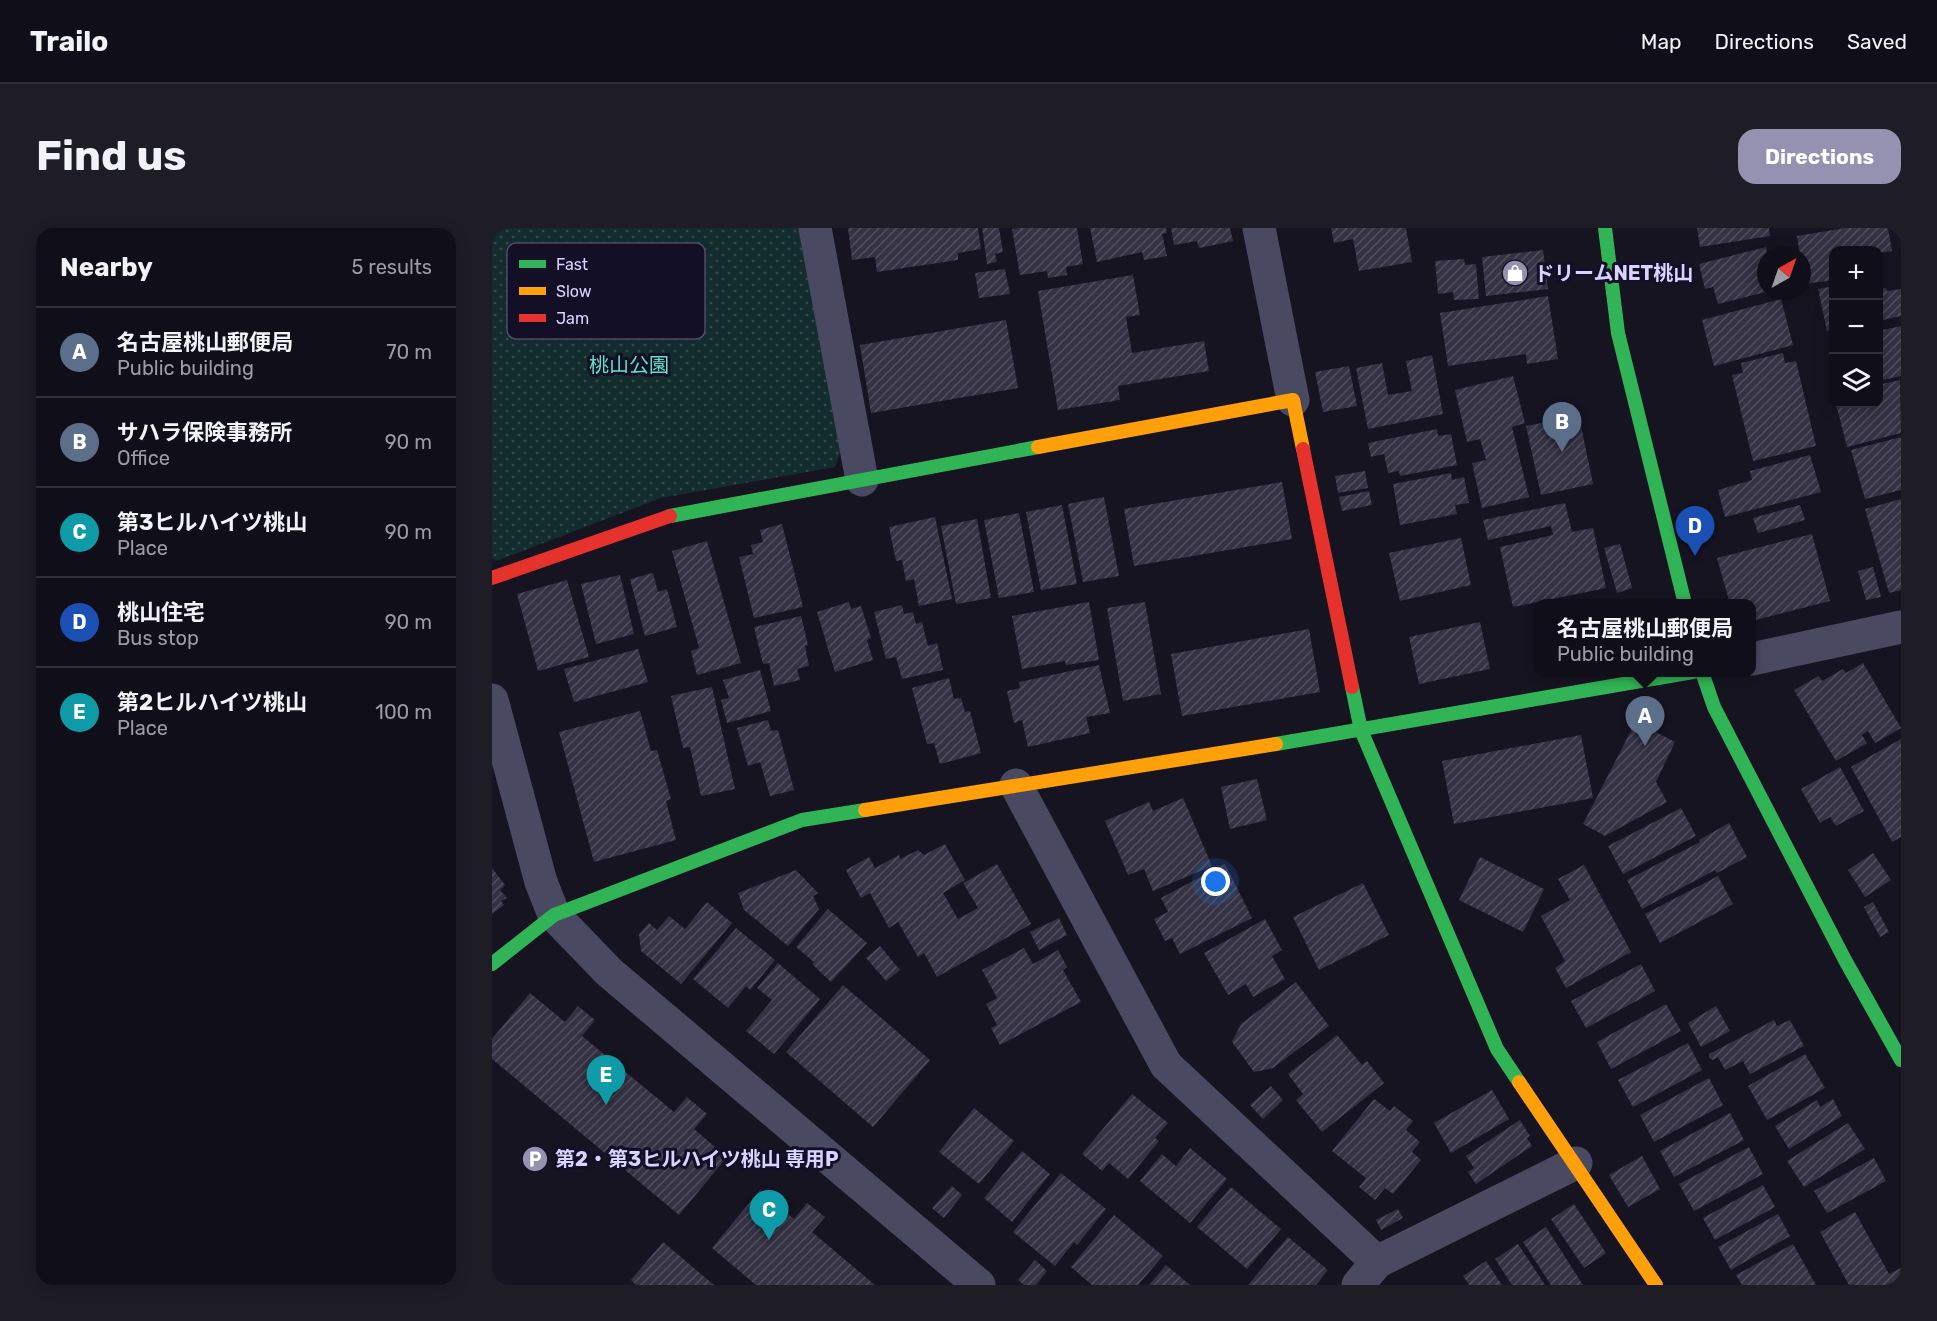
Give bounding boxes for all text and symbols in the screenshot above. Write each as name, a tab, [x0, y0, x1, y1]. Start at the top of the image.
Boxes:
text: Trailo	[30, 25, 108, 58]
text: Map	[1641, 29, 1682, 54]
text: Directions	[1715, 29, 1814, 54]
text: Saved	[1847, 29, 1907, 54]
button: Directions	[1738, 129, 1901, 184]
text: Find us	[36, 131, 187, 181]
legend	[507, 243, 705, 339]
north arrow	[1757, 246, 1811, 300]
map controls	[1829, 246, 1883, 408]
button: +	[1829, 246, 1883, 300]
text: Nearby	[60, 252, 153, 283]
text: 5 results	[351, 255, 432, 279]
text: Fast	[556, 255, 588, 274]
shop icon: ドリームNET桃山	[1500, 258, 1530, 288]
place label: ドリームNET桃山	[1534, 261, 1693, 285]
text: Slow	[556, 282, 592, 301]
button: −	[1829, 300, 1883, 354]
text: Jam	[556, 309, 589, 328]
text: 名古屋桃山郵便局	[117, 329, 293, 356]
text: A	[72, 340, 87, 364]
text: 70 m	[386, 340, 432, 364]
park label: 桃山公園	[589, 353, 669, 377]
button: layers	[1829, 354, 1883, 408]
text: Public building	[117, 356, 254, 380]
pin: B	[1542, 402, 1582, 452]
text: サハラ保険事務所	[117, 419, 292, 446]
text: B	[72, 430, 87, 454]
text: 90 m	[385, 430, 432, 454]
text: Office	[117, 446, 170, 470]
pin: D	[1676, 506, 1714, 556]
text: 第3ヒルハイツ桃山	[117, 509, 307, 536]
text: C	[72, 520, 87, 544]
text: 90 m	[385, 520, 432, 544]
text: Place	[117, 536, 168, 560]
text: 桃山住宅	[117, 599, 205, 626]
popup	[1534, 599, 1756, 677]
text: D	[72, 610, 87, 634]
text: 90 m	[385, 610, 432, 634]
text: 名古屋桃山郵便局	[1557, 615, 1733, 642]
text: Bus stop	[117, 626, 199, 650]
text: Public building	[1557, 642, 1694, 666]
text: 第2ヒルハイツ桃山	[117, 689, 307, 716]
pin: A	[1626, 696, 1664, 746]
text: E	[73, 700, 86, 724]
text: 100 m	[375, 700, 432, 724]
text: Place	[117, 716, 168, 740]
your location	[1201, 867, 1230, 896]
pin: E	[586, 1056, 626, 1105]
parking icon: 第2・第3ヒルハイツ桃山 専用P	[520, 1144, 550, 1174]
place label: 第2・第3ヒルハイツ桃山 専用P	[555, 1147, 839, 1171]
pin: C	[750, 1190, 788, 1240]

